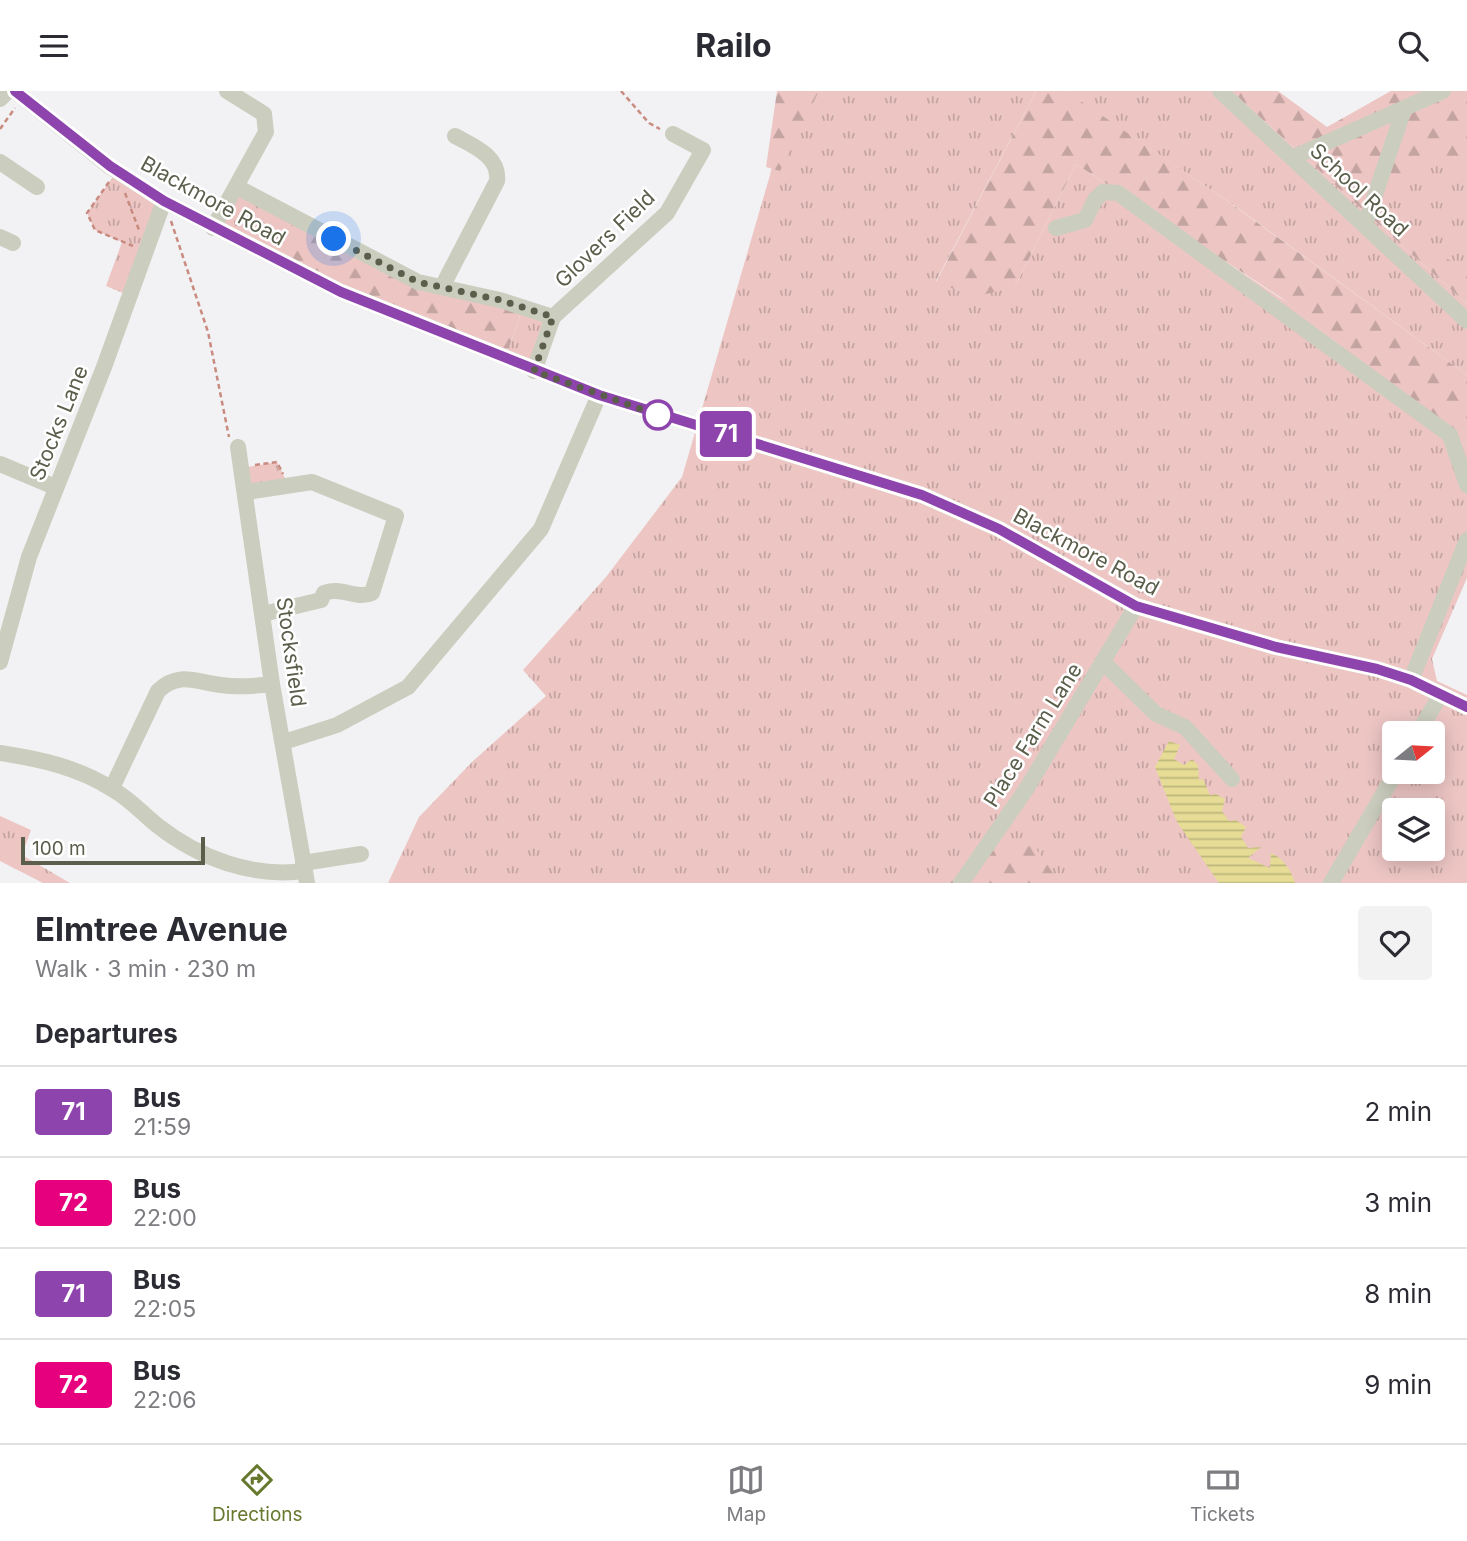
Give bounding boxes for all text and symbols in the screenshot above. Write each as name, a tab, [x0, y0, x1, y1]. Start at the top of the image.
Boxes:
text: Railo	[695, 26, 772, 65]
icon: menu	[35, 27, 73, 65]
icon: search	[1394, 27, 1432, 65]
street label: School Road	[1305, 138, 1413, 241]
street label: Blackmore Road	[137, 150, 290, 251]
street label: Glovers Field	[550, 185, 660, 292]
your location	[316, 221, 351, 256]
street label: Stocks Lane	[24, 362, 93, 484]
unlabelled marker	[643, 400, 673, 430]
line badge: 71	[694, 411, 758, 457]
text: 71	[714, 419, 738, 448]
street label: Blackmore Road	[1009, 503, 1163, 601]
street label: Stocksfield	[271, 596, 312, 708]
street label: Place Farm Lane	[978, 658, 1087, 811]
north arrow	[1382, 721, 1446, 784]
map controls	[1382, 721, 1445, 861]
button: layers	[1382, 798, 1445, 861]
scale bar	[21, 834, 205, 866]
text: 100 m	[32, 837, 86, 860]
button: heart	[1358, 906, 1432, 980]
text: Elmtree Avenue	[35, 909, 288, 949]
text: Walk · 3 min · 230 m	[35, 955, 256, 983]
text: Departures	[35, 1018, 178, 1049]
text: Bus	[133, 1082, 181, 1113]
text: 2 min	[1364, 1096, 1432, 1127]
text: 71	[61, 1097, 86, 1126]
text: 21:59	[133, 1113, 191, 1141]
text: Bus	[133, 1173, 181, 1204]
text: 3 min	[1364, 1187, 1432, 1218]
text: 72	[59, 1188, 88, 1217]
text: 22:00	[133, 1204, 197, 1232]
text: Bus	[133, 1264, 181, 1295]
text: 8 min	[1364, 1278, 1432, 1309]
text: 71	[61, 1279, 86, 1308]
text: 22:05	[133, 1295, 196, 1323]
text: Bus	[133, 1355, 181, 1386]
text: 9 min	[1364, 1369, 1432, 1400]
text: 72	[59, 1370, 88, 1399]
text: 22:06	[133, 1386, 196, 1414]
tab: Directions	[212, 1461, 303, 1526]
tab: Map	[727, 1461, 766, 1526]
tab: Tickets	[1190, 1461, 1255, 1526]

